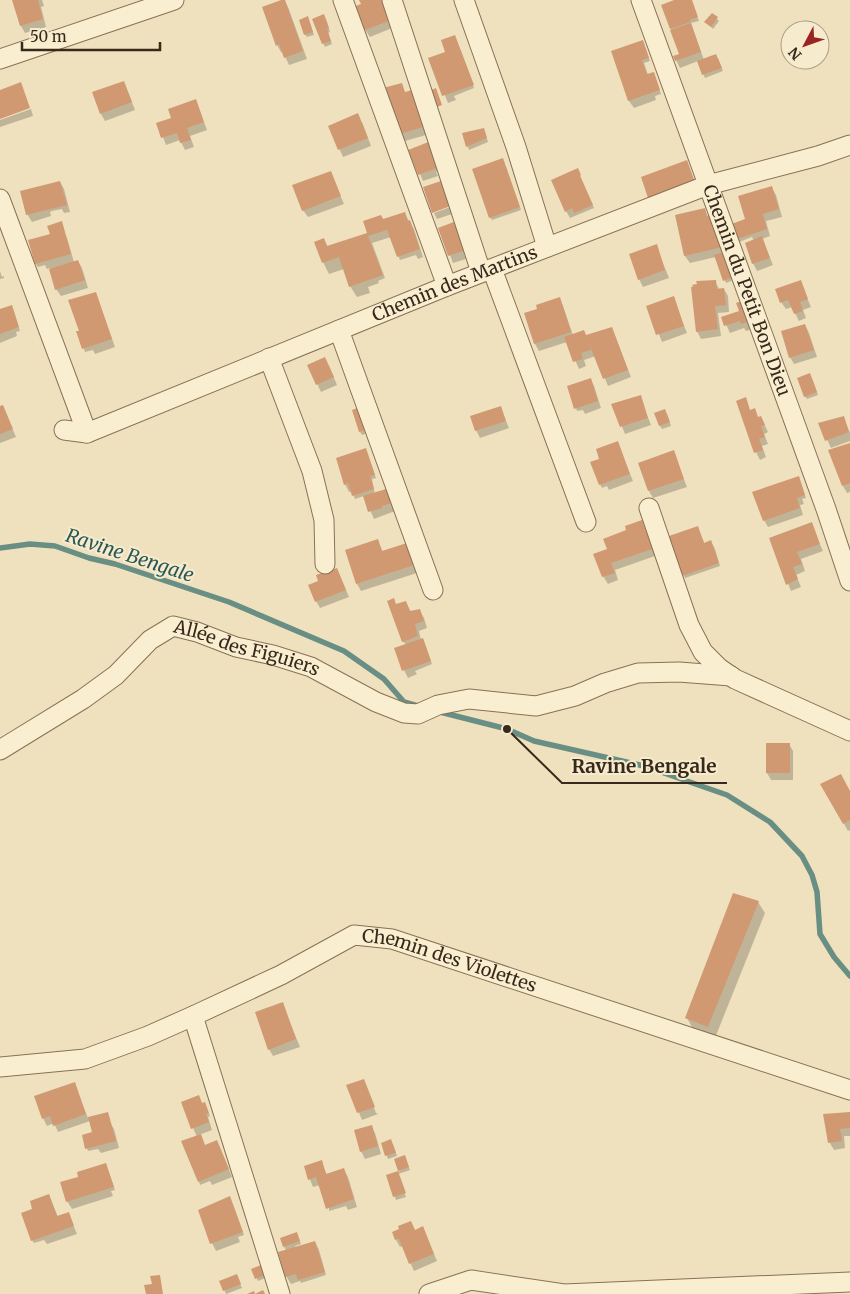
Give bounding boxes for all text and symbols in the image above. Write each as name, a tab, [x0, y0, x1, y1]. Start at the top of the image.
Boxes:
scale bar	[22, 20, 160, 52]
north arrow	[780, 20, 830, 70]
text: 50 m	[30, 27, 67, 46]
text: N	[785, 43, 806, 64]
street label: Chemin du Petit Bon Dieu	[698, 181, 796, 399]
street label: Chemin des Martins	[368, 240, 541, 326]
water label: Ravine Bengale	[63, 523, 197, 587]
street label: Allée des Figuiers	[171, 614, 324, 681]
callout: Ravine Bengale	[562, 749, 727, 783]
text: Ravine Bengale	[571, 754, 717, 778]
street label: Chemin des Violettes	[361, 924, 540, 997]

